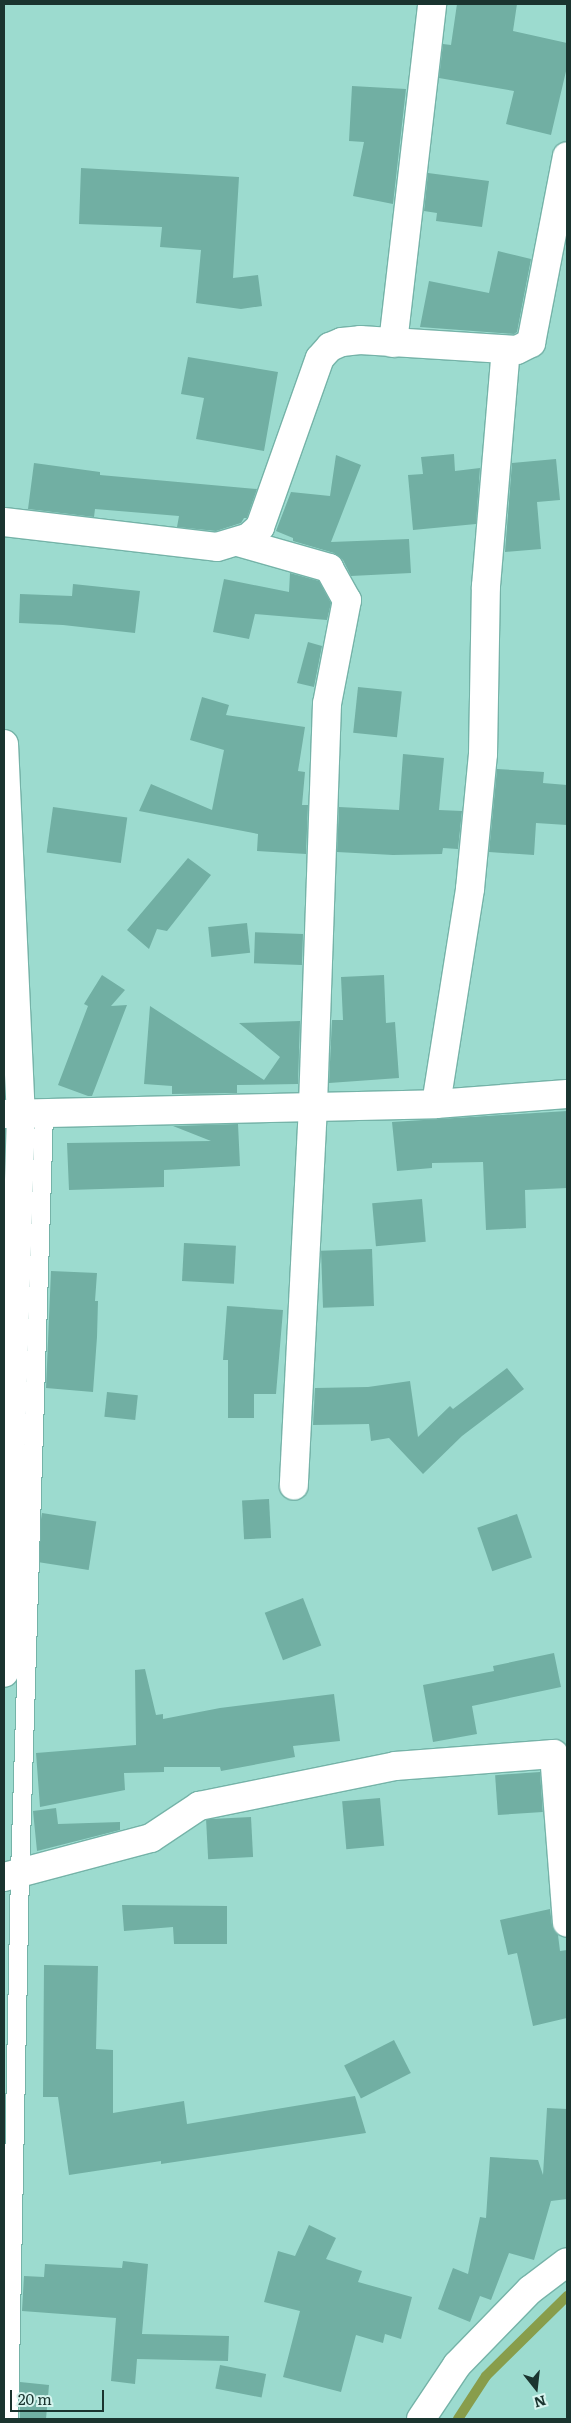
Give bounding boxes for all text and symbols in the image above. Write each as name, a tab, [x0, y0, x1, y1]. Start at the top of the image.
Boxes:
north arrow	[511, 2363, 561, 2413]
scale bar	[12, 2380, 106, 2412]
text: 20 m	[18, 2387, 52, 2410]
text: N	[532, 2391, 549, 2414]

